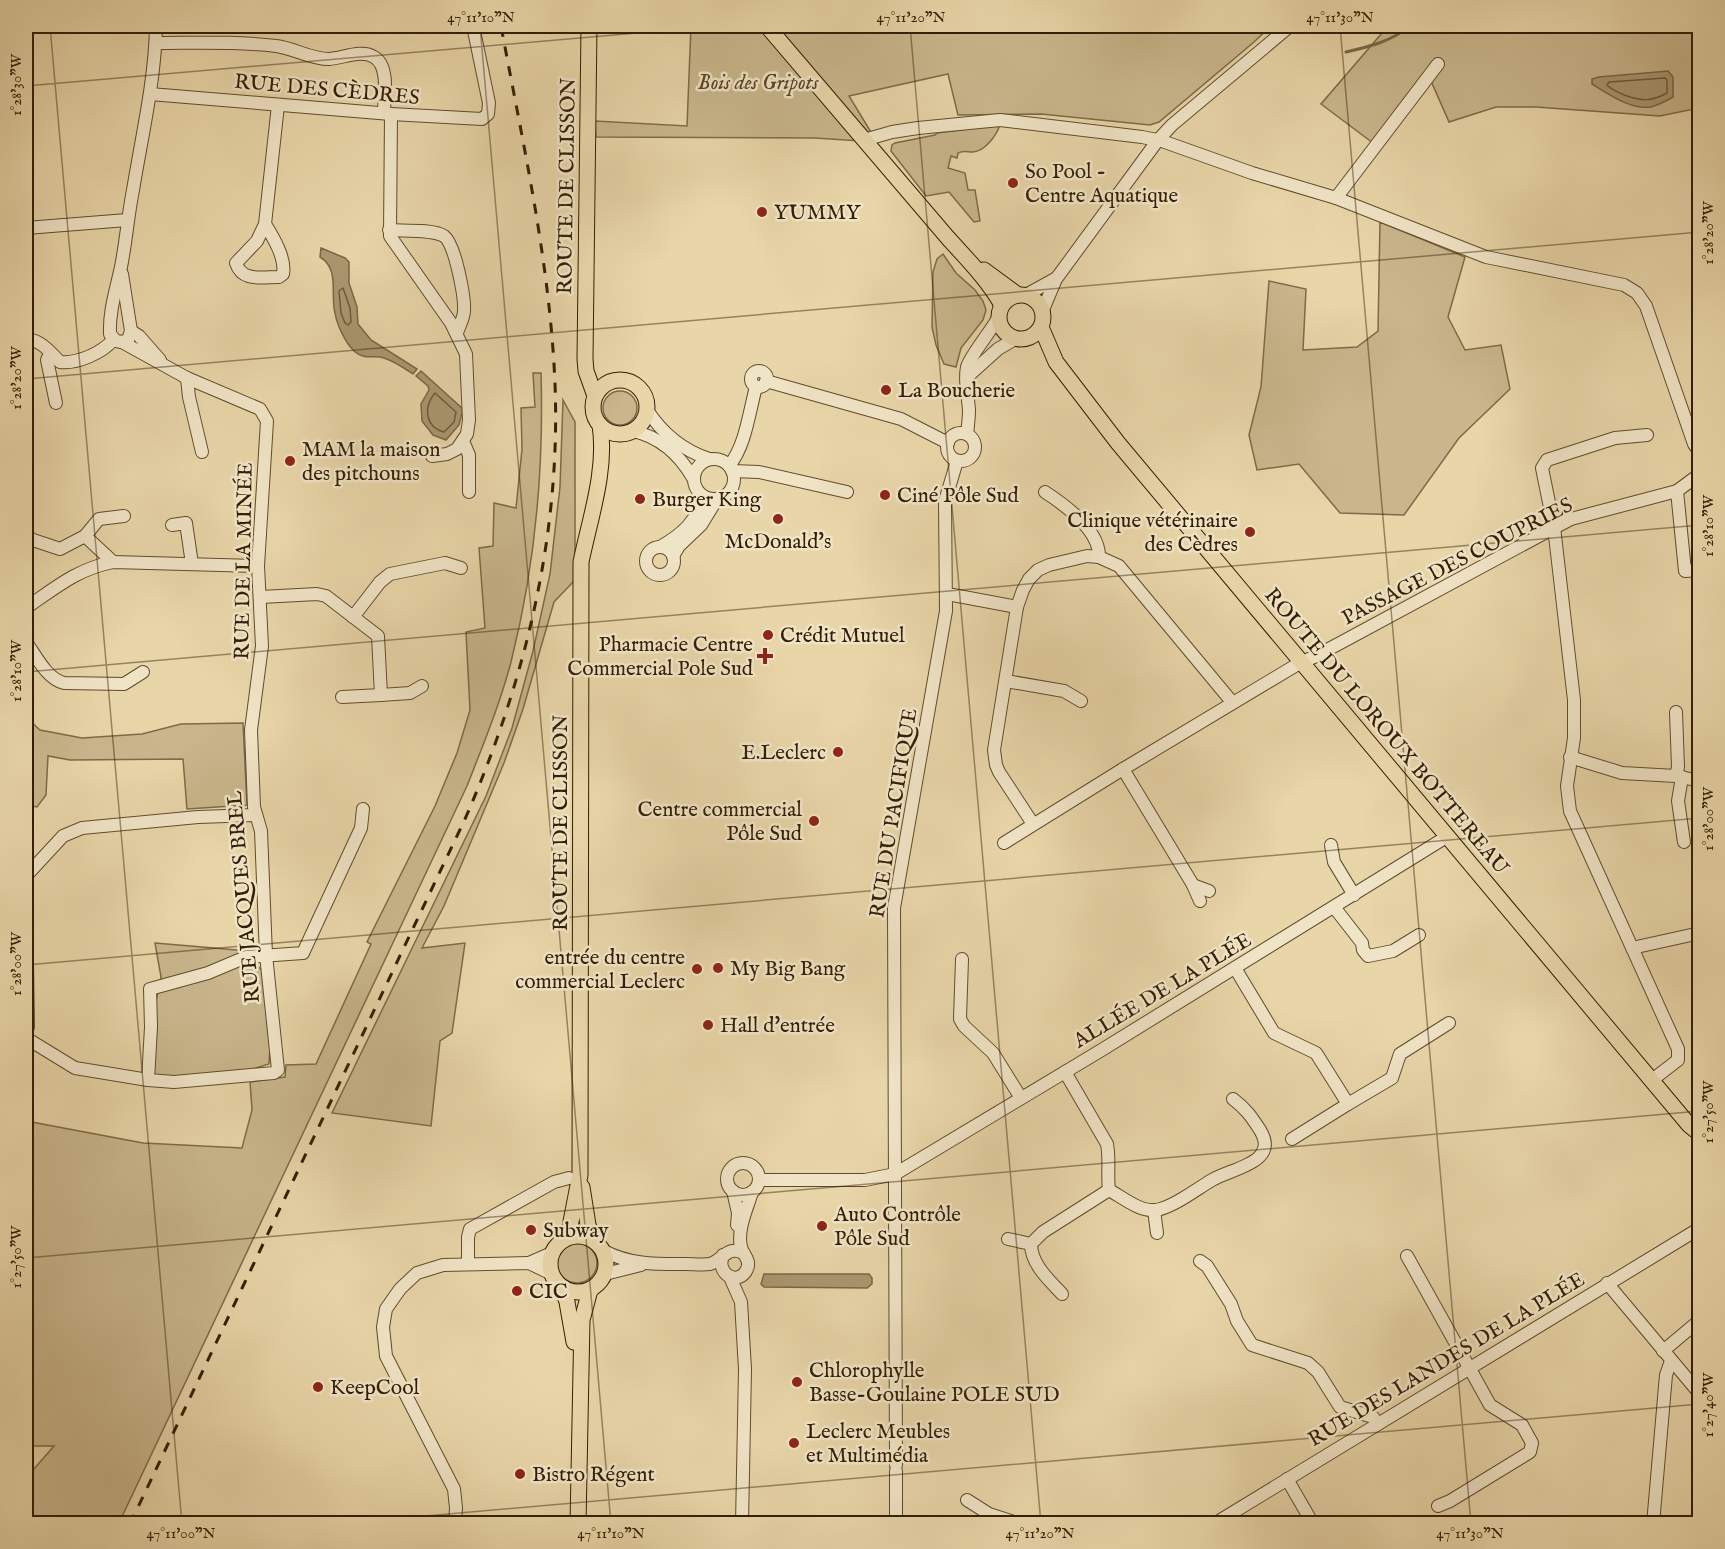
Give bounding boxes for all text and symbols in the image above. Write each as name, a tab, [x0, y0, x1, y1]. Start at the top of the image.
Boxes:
text: 47°11'10"N	[447, 8, 515, 27]
text: 47°11'20"N	[877, 8, 945, 27]
text: 47°11'30"N	[1306, 8, 1374, 27]
text: 1°28'30"W	[7, 53, 26, 116]
street label: RUE DES CÈDRES	[233, 68, 421, 112]
park label: Bois des Gripots	[698, 70, 819, 97]
street label: ROUTE DE CLISSON	[552, 77, 583, 295]
place label: So Pool - Centre Aquatique	[1025, 159, 1178, 210]
marker: So Pool - Centre Aquatique	[1006, 176, 1020, 190]
place label: YUMMY	[774, 200, 862, 227]
text: 1°28'20"W	[1699, 201, 1718, 265]
marker: YUMMY	[755, 205, 769, 219]
text: 1°28'20"W	[7, 346, 26, 410]
place label: La Boucherie	[898, 378, 1016, 405]
marker: La Boucherie	[879, 383, 893, 397]
place label: MAM la maison des pitchouns	[302, 437, 440, 488]
marker: MAM la maison des pitchouns	[283, 454, 297, 468]
street label: RUE DE LA MINÉE	[228, 462, 260, 660]
place label: Ciné Pôle Sud	[897, 483, 1019, 510]
place label: Burger King	[652, 487, 762, 514]
marker: Ciné Pôle Sud	[878, 488, 892, 502]
marker: Burger King	[633, 492, 647, 506]
street label: PASSAGE DES COUPRIES	[1338, 492, 1578, 632]
text: 1°28'10"W	[1699, 494, 1718, 557]
place label: Clinique vétérinaire des Cèdres	[1067, 508, 1238, 559]
marker: McDonald's	[771, 512, 785, 526]
marker: Clinique vétérinaire des Cèdres	[1243, 525, 1257, 539]
place label: McDonald's	[725, 529, 831, 556]
street label: ROUTE DU LOROUX BOTTEREAU	[1258, 583, 1514, 881]
place label: Crédit Mutuel	[780, 623, 905, 650]
marker: Crédit Mutuel	[761, 628, 775, 642]
place label: Pharmacie Centre Commercial Pole Sud	[567, 632, 754, 683]
text: 1°28'10"W	[7, 639, 26, 702]
marker: Pharmacie Centre Commercial Pole Sud	[758, 649, 772, 663]
street label: RUE DU PACIFIQUE	[865, 706, 924, 920]
street label: ROUTE DE CLISSON	[548, 715, 575, 931]
place label: E.Leclerc	[741, 740, 826, 767]
marker: E.Leclerc	[831, 745, 845, 759]
text: 1°28'00"W	[1699, 786, 1718, 851]
street label: RUE JACQUES BREL	[222, 790, 267, 1004]
place label: Centre commercial Pôle Sud	[638, 797, 803, 848]
marker: Centre commercial Pôle Sud	[807, 814, 821, 828]
street label: ALLÉE DE LA PLÉE	[1067, 926, 1257, 1056]
text: 1°28'00"W	[7, 931, 26, 996]
place label: entrée du centre commercial Leclerc	[515, 945, 685, 996]
place label: My Big Bang	[730, 956, 846, 983]
marker: My Big Bang	[711, 961, 725, 975]
marker: entrée du centre commercial Leclerc	[690, 962, 704, 976]
place label: Hall d'entrée	[720, 1013, 835, 1040]
marker: Hall d'entrée	[701, 1018, 715, 1032]
text: 1°27'50"W	[1699, 1080, 1718, 1143]
place label: Auto Contrôle Pôle Sud	[833, 1202, 961, 1253]
place label: Subway	[543, 1218, 609, 1245]
marker: Auto Contrôle Pôle Sud	[815, 1219, 829, 1233]
marker: Subway	[524, 1223, 538, 1237]
text: 1°27'50"W	[7, 1225, 26, 1288]
street label: RUE DES LANDES DE LA PLÉE	[1303, 1266, 1590, 1454]
place label: CIC	[529, 1279, 568, 1306]
marker: CIC	[510, 1284, 524, 1298]
place label: Chlorophylle Basse-Goulaine POLE SUD	[809, 1358, 1060, 1409]
text: 1°27'40"W	[1699, 1372, 1718, 1437]
place label: KeepCool	[330, 1375, 419, 1402]
marker: Chlorophylle Basse-Goulaine POLE SUD	[790, 1375, 804, 1389]
marker: KeepCool	[311, 1380, 325, 1394]
place label: Leclerc Meubles et Multimédia	[806, 1419, 950, 1470]
marker: Leclerc Meubles et Multimédia	[787, 1436, 801, 1450]
place label: Bistro Régent	[532, 1462, 655, 1489]
marker: Bistro Régent	[513, 1467, 527, 1481]
text: 47°11'00"N	[146, 1524, 216, 1543]
text: 47°11'10"N	[577, 1524, 645, 1543]
text: 47°11'20"N	[1006, 1524, 1074, 1543]
text: 47°11'30"N	[1436, 1524, 1504, 1543]

